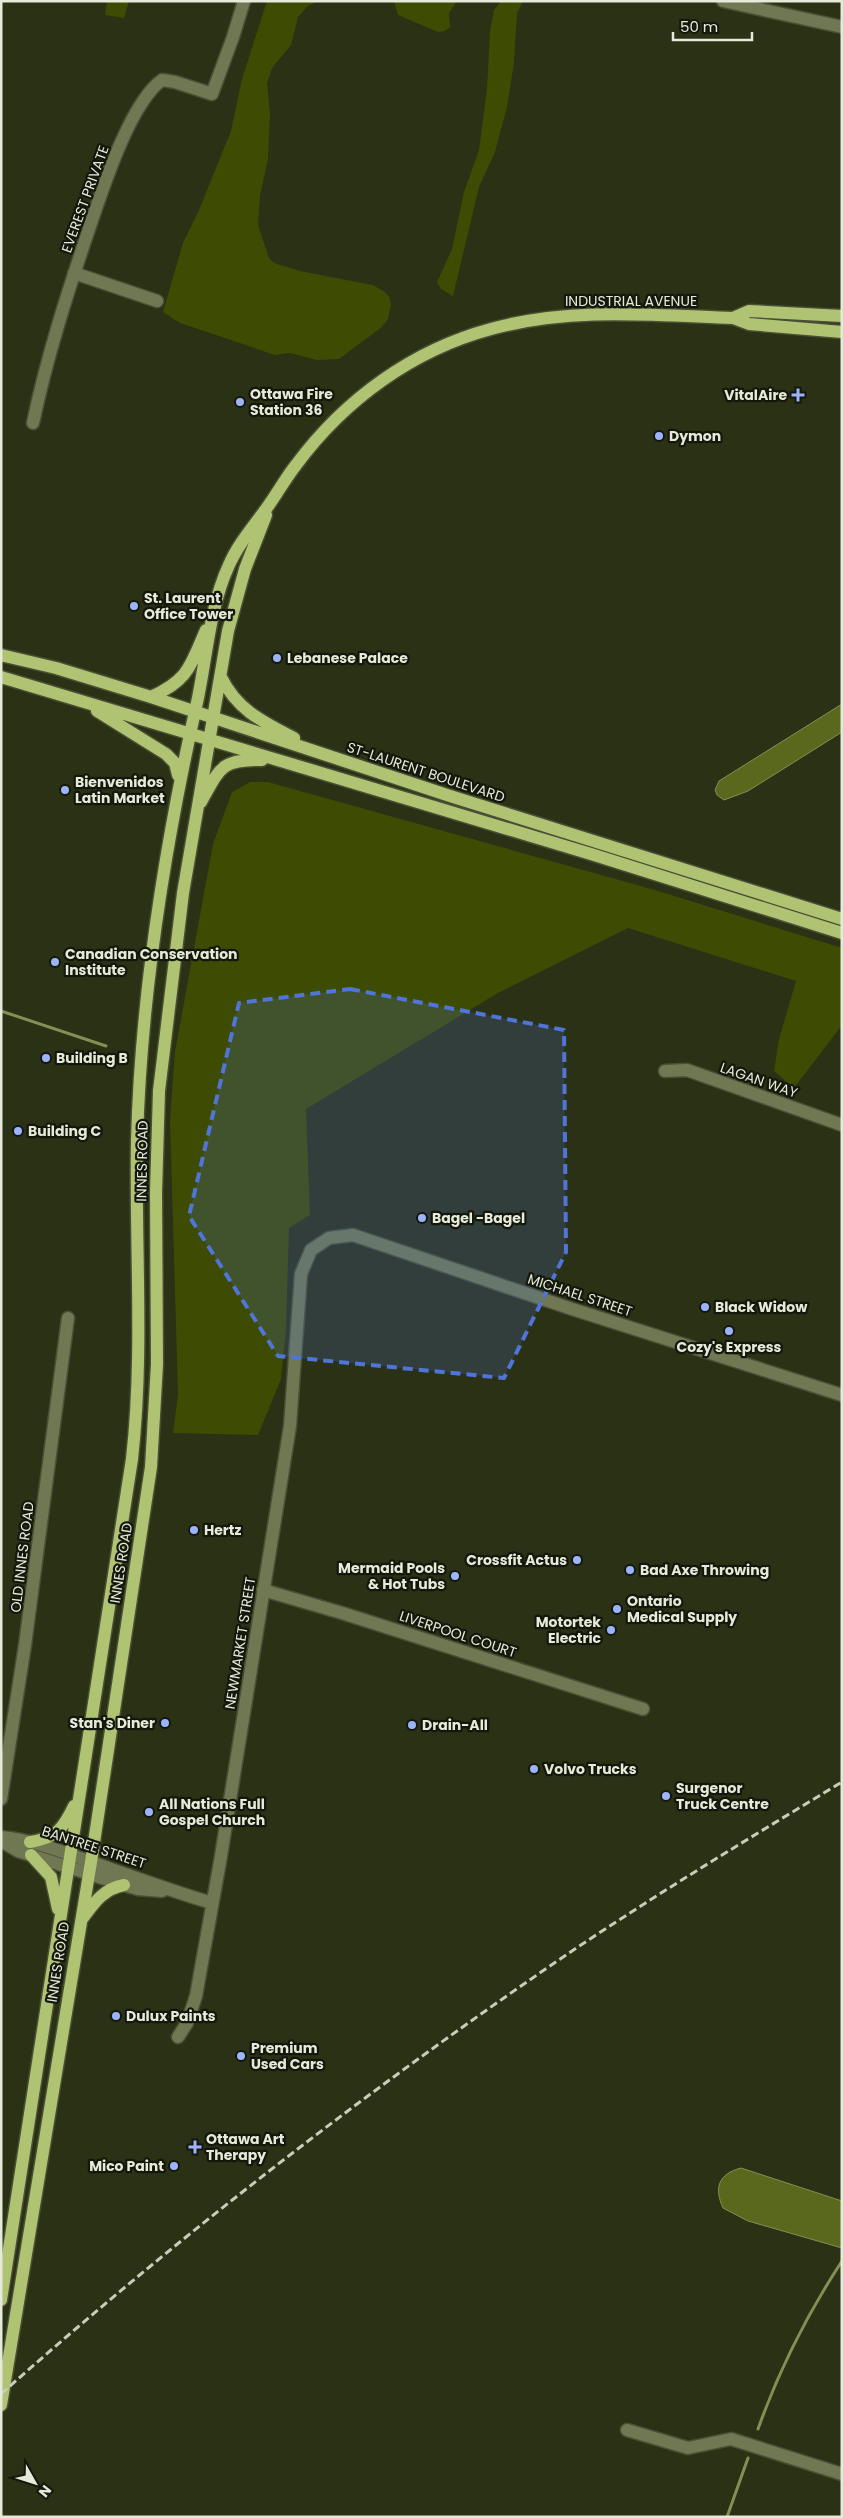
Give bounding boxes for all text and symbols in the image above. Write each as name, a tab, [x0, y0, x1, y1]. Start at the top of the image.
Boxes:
scale bar	[673, 10, 752, 42]
text: 50 m	[680, 16, 718, 37]
street label: EVEREST PRIVATE	[56, 143, 114, 255]
street label: INDUSTRIAL AVENUE	[565, 291, 697, 311]
place label: Ottawa Fire Station 36	[250, 384, 333, 420]
place label: VitalAire	[724, 385, 787, 405]
marker: VitalAire	[791, 388, 805, 402]
marker: Ottawa Fire Station 36	[234, 396, 246, 408]
place label: Dymon	[669, 426, 721, 446]
marker: Dymon	[653, 430, 665, 442]
place label: St. Laurent Office Tower	[144, 588, 233, 624]
marker: St. Laurent Office Tower	[128, 600, 140, 612]
place label: Lebanese Palace	[287, 648, 408, 668]
marker: Lebanese Palace	[271, 652, 283, 664]
street label: ST-LAURENT BOULEVARD	[345, 737, 508, 807]
place label: Bienvenidos Latin Market	[75, 772, 165, 808]
marker: Bienvenidos Latin Market	[59, 784, 71, 796]
place label: Canadian Conservation Institute	[65, 944, 238, 980]
marker: Canadian Conservation Institute	[49, 956, 61, 968]
place label: Building B	[56, 1048, 128, 1068]
marker: Building B	[40, 1052, 52, 1064]
street label: LAGAN WAY	[718, 1057, 800, 1103]
street label: INNES ROAD	[131, 1120, 153, 1202]
place label: Building C	[28, 1121, 101, 1141]
marker: Building C	[12, 1125, 24, 1137]
place label: Bagel -Bagel	[432, 1208, 525, 1228]
marker: Bagel -Bagel	[416, 1212, 428, 1224]
street label: MICHAEL STREET	[525, 1269, 635, 1321]
place label: Black Widow	[715, 1297, 808, 1317]
marker: Black Widow	[699, 1301, 711, 1313]
marker: Cozy's Express	[723, 1325, 735, 1337]
place label: Cozy's Express	[677, 1337, 782, 1357]
street label: OLD INNES ROAD	[5, 1500, 39, 1614]
place label: Hertz	[204, 1520, 242, 1540]
street label: INNES ROAD	[105, 1521, 137, 1605]
marker: Hertz	[188, 1524, 200, 1536]
place label: Crossfit Actus	[466, 1550, 567, 1570]
marker: Crossfit Actus	[571, 1554, 583, 1566]
place label: Mermaid Pools & Hot Tubs	[338, 1558, 445, 1594]
place label: Bad Axe Throwing	[640, 1560, 769, 1580]
marker: Bad Axe Throwing	[624, 1564, 636, 1576]
marker: Mermaid Pools & Hot Tubs	[449, 1570, 461, 1582]
street label: NEWMARKET STREET	[220, 1575, 260, 1711]
place label: Ontario Medical Supply	[627, 1591, 737, 1627]
marker: Ontario Medical Supply	[611, 1603, 623, 1615]
street label: LIVERPOOL COURT	[397, 1606, 519, 1662]
place label: Motortek Electric	[536, 1612, 602, 1648]
marker: Motortek Electric	[605, 1624, 617, 1636]
place label: Stan's Diner	[70, 1713, 155, 1733]
place label: Drain-All	[422, 1715, 488, 1735]
marker: Stan's Diner	[159, 1717, 171, 1729]
marker: Drain-All	[406, 1719, 418, 1731]
place label: Volvo Trucks	[544, 1759, 637, 1779]
marker: Volvo Trucks	[528, 1763, 540, 1775]
place label: Surgenor Truck Centre	[676, 1778, 769, 1814]
marker: Surgenor Truck Centre	[660, 1790, 672, 1802]
place label: All Nations Full Gospel Church	[159, 1794, 265, 1830]
marker: All Nations Full Gospel Church	[143, 1806, 155, 1818]
street label: BANTREE STREET	[39, 1821, 149, 1873]
street label: INNES ROAD	[42, 1920, 74, 2004]
place label: Dulux Paints	[126, 2006, 216, 2026]
marker: Dulux Paints	[110, 2010, 122, 2022]
place label: Premium Used Cars	[251, 2038, 324, 2074]
marker: Premium Used Cars	[235, 2050, 247, 2062]
place label: Ottawa Art Therapy	[206, 2129, 285, 2165]
marker: Ottawa Art Therapy	[188, 2140, 202, 2154]
place label: Mico Paint	[89, 2156, 164, 2176]
marker: Mico Paint	[168, 2160, 180, 2172]
north arrow	[10, 2458, 60, 2508]
text: N	[34, 2481, 56, 2502]

